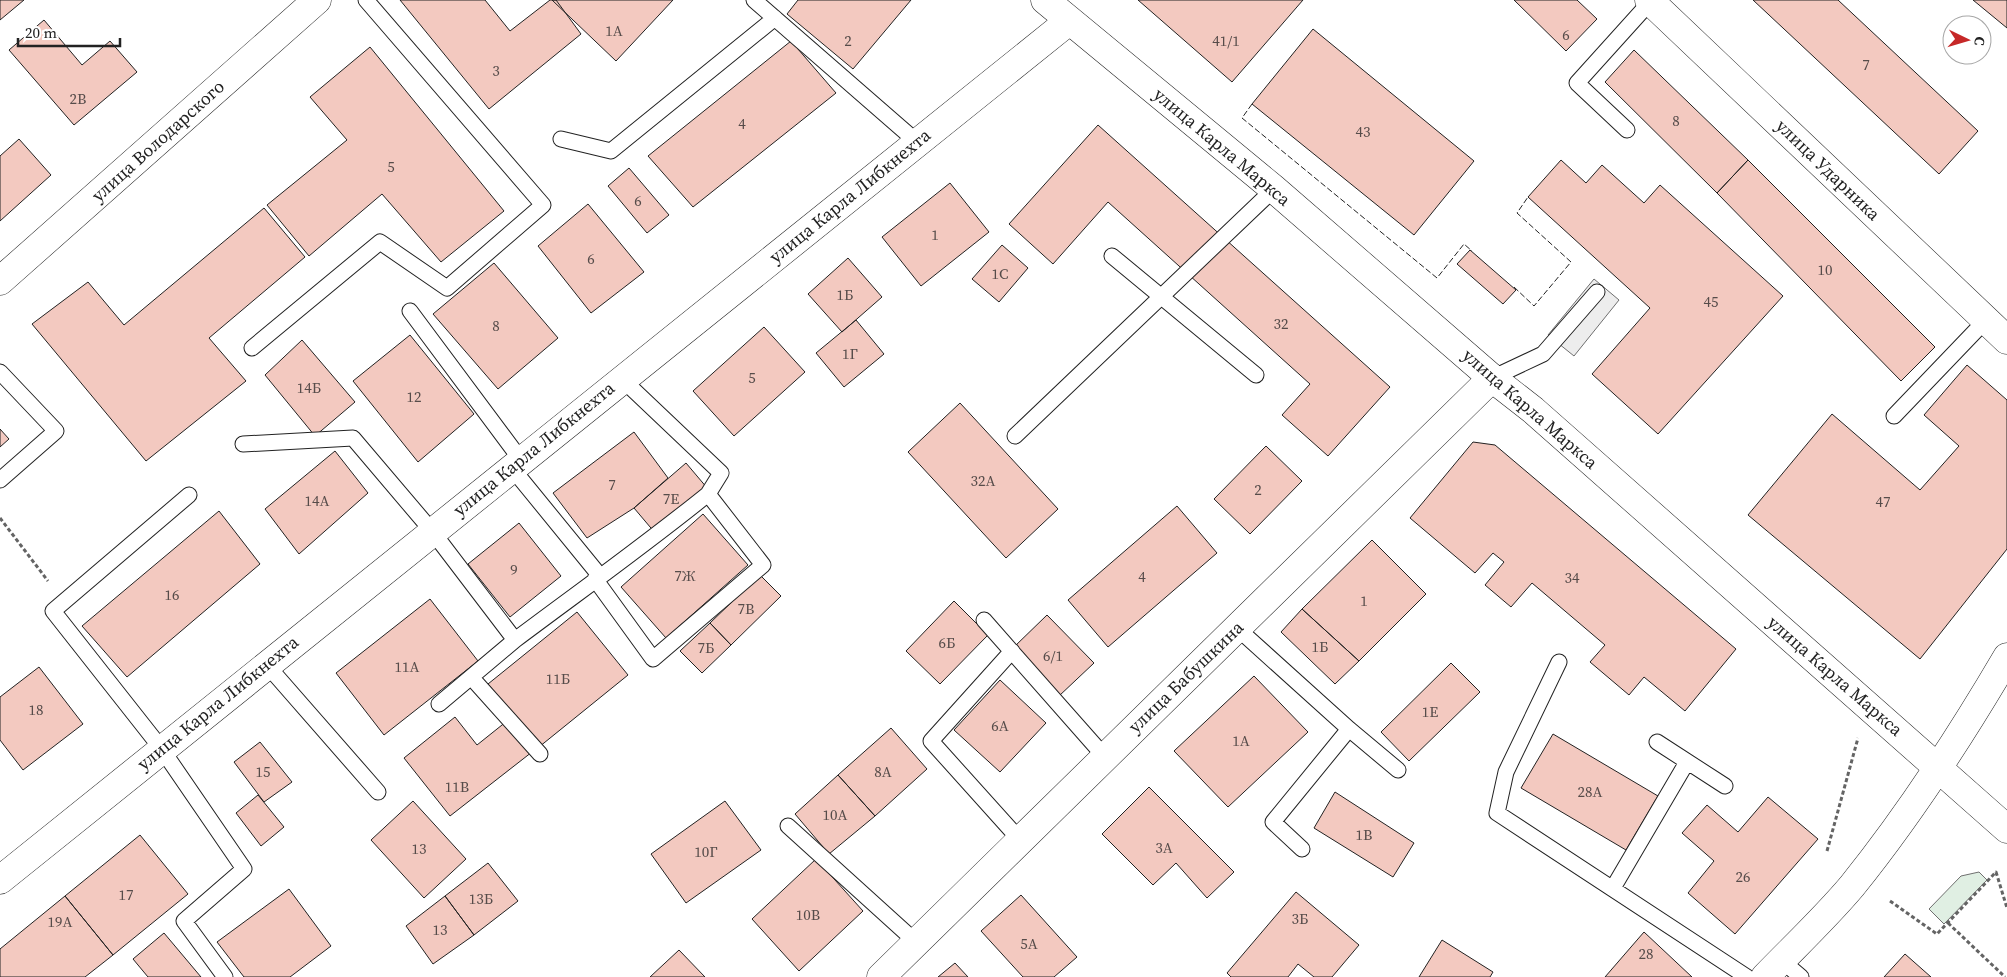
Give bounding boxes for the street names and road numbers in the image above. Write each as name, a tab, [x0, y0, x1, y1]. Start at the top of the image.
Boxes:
street label: улица Володарского	[86, 74, 230, 207]
street label: улица Карла Маркса	[1148, 82, 1297, 212]
street label: улица Ударника	[1771, 113, 1887, 227]
street label: улица Карла Либкнехта	[764, 122, 936, 269]
street label: улица Карла Маркса	[1457, 343, 1604, 475]
street label: улица Карла Либкнехта	[448, 375, 620, 522]
street label: улица Карла Маркса	[1762, 610, 1909, 742]
street label: улица Бабушкина	[1122, 614, 1249, 738]
street label: улица Карла Либкнехта	[132, 629, 304, 776]

